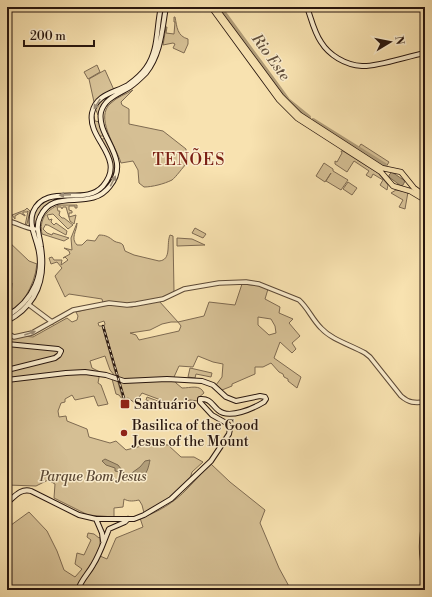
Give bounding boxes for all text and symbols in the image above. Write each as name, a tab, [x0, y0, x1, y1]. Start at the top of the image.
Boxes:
scale bar	[24, 22, 94, 48]
north arrow	[370, 22, 410, 62]
text: 200 m	[30, 29, 66, 44]
water label: Rio Este	[247, 29, 294, 85]
text: N	[391, 35, 407, 46]
one-way arrow	[93, 98, 100, 110]
district label: TENÕES	[153, 147, 225, 170]
one-way arrow	[110, 175, 116, 187]
one-way arrow	[58, 192, 71, 198]
one-way arrow	[25, 330, 37, 336]
place label: Santuário	[134, 396, 196, 414]
marker: Santuário	[119, 398, 131, 410]
place label: Basilica of the Good Jesus of the Mount	[131, 417, 259, 451]
marker: Basilica of the Good Jesus of the Mount	[119, 428, 129, 438]
park label: Parque Bom Jesus	[38, 468, 147, 486]

